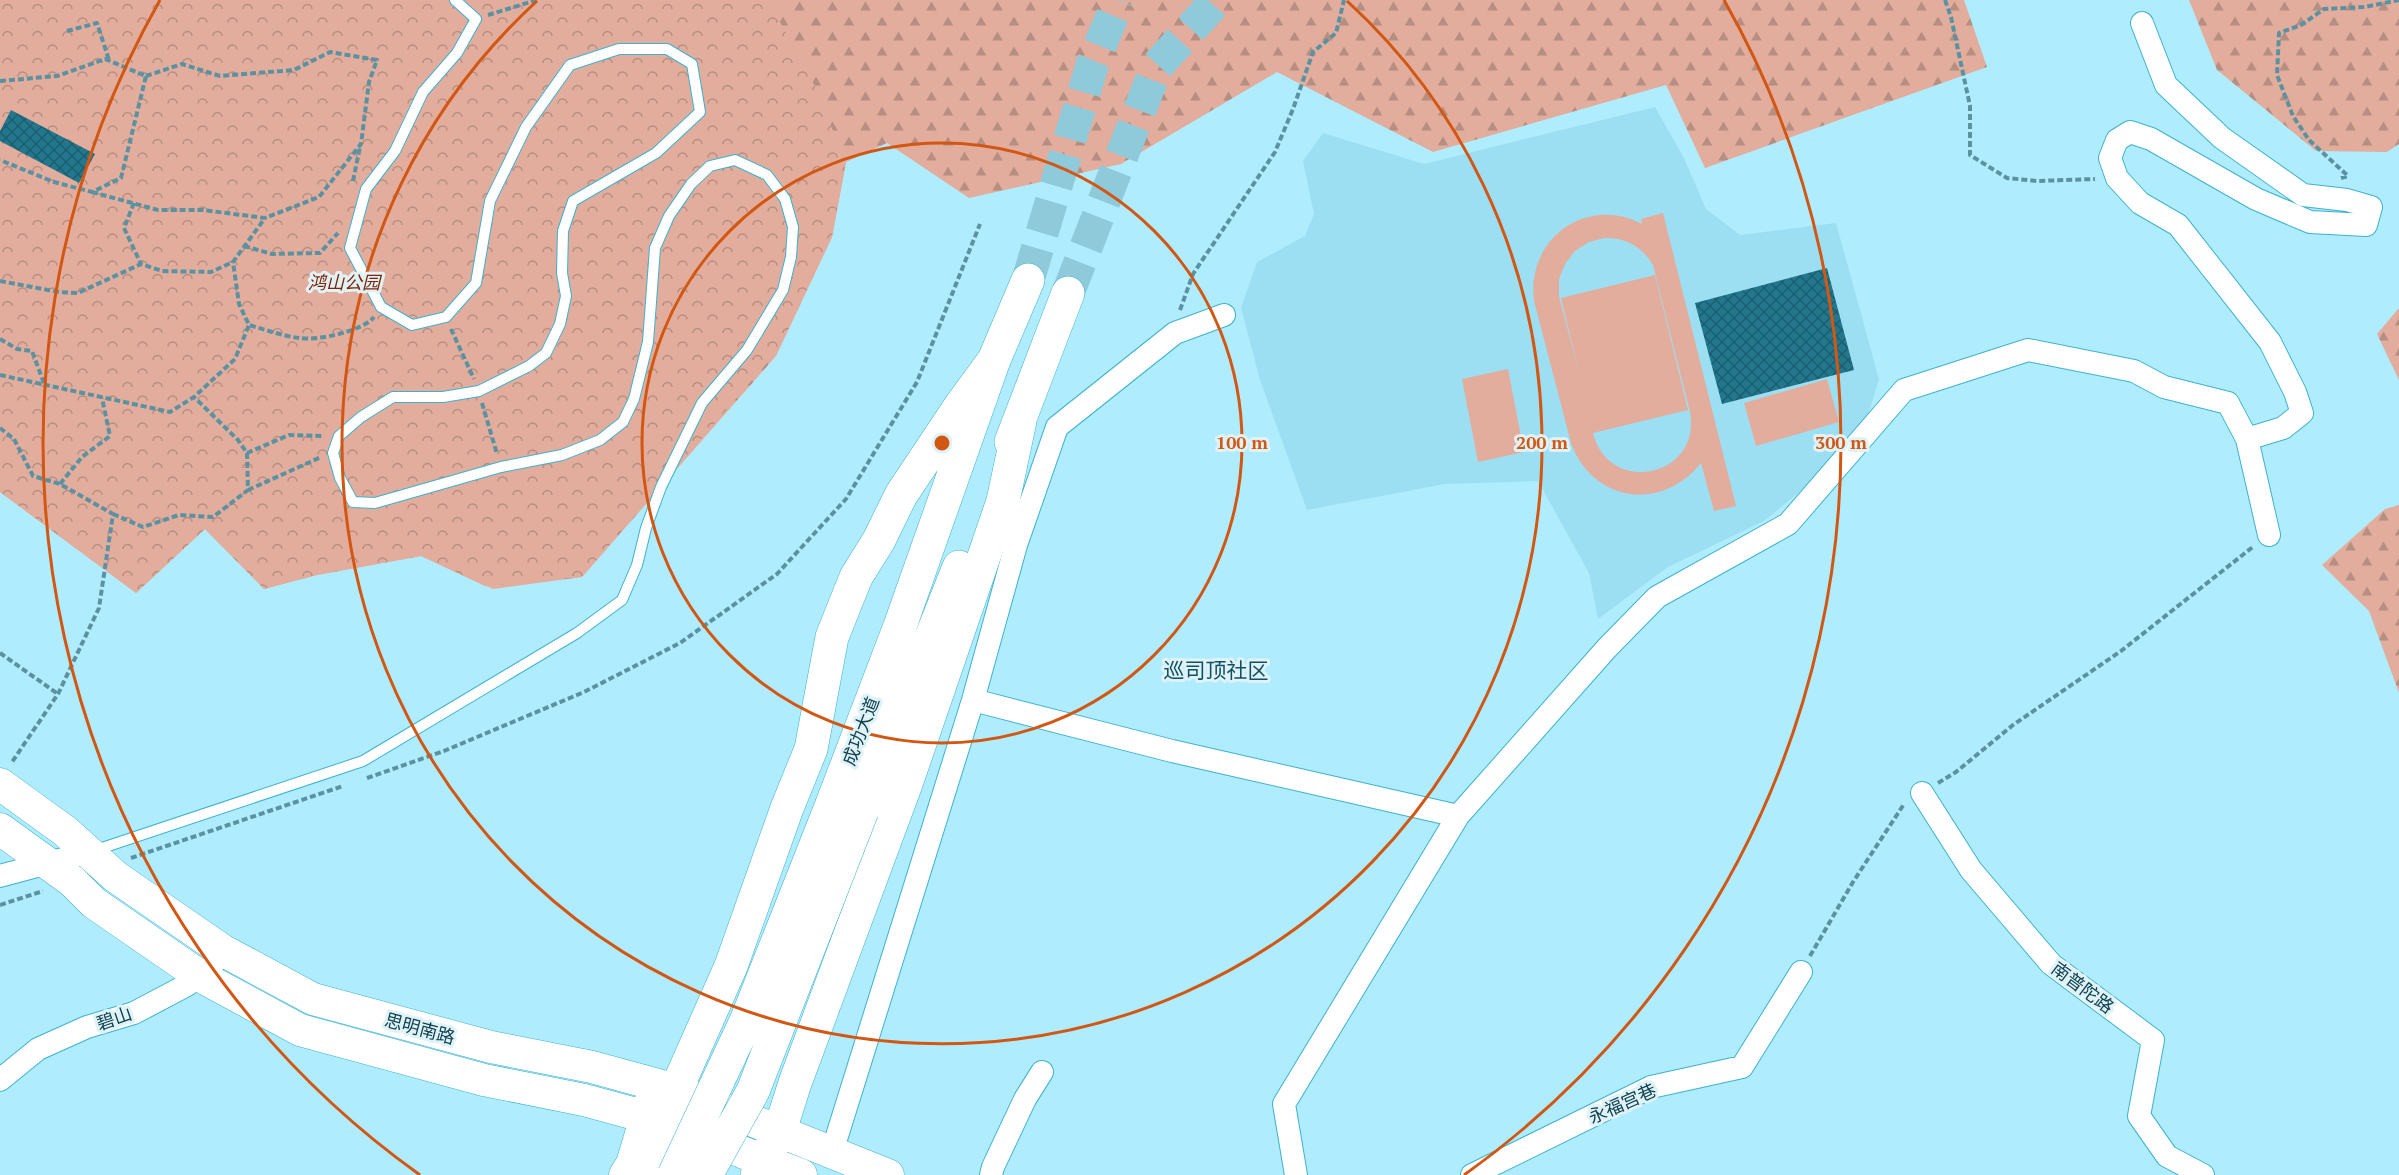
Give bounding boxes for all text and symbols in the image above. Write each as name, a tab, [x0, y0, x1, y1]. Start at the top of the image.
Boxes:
park label: 鸿山公园	[308, 270, 383, 294]
text: 100 m	[1216, 430, 1268, 454]
text: 200 m	[1516, 430, 1568, 454]
text: 300 m	[1815, 430, 1867, 454]
centre of rings	[932, 433, 952, 453]
district label: 巡司顶社区	[1164, 656, 1269, 684]
street label: 成功大道	[836, 693, 884, 769]
street label: 南普陀路	[2047, 956, 2119, 1018]
street label: 碧山	[93, 1001, 135, 1035]
street label: 思明南路	[382, 1007, 458, 1049]
street label: 永福宫巷	[1584, 1077, 1660, 1129]

